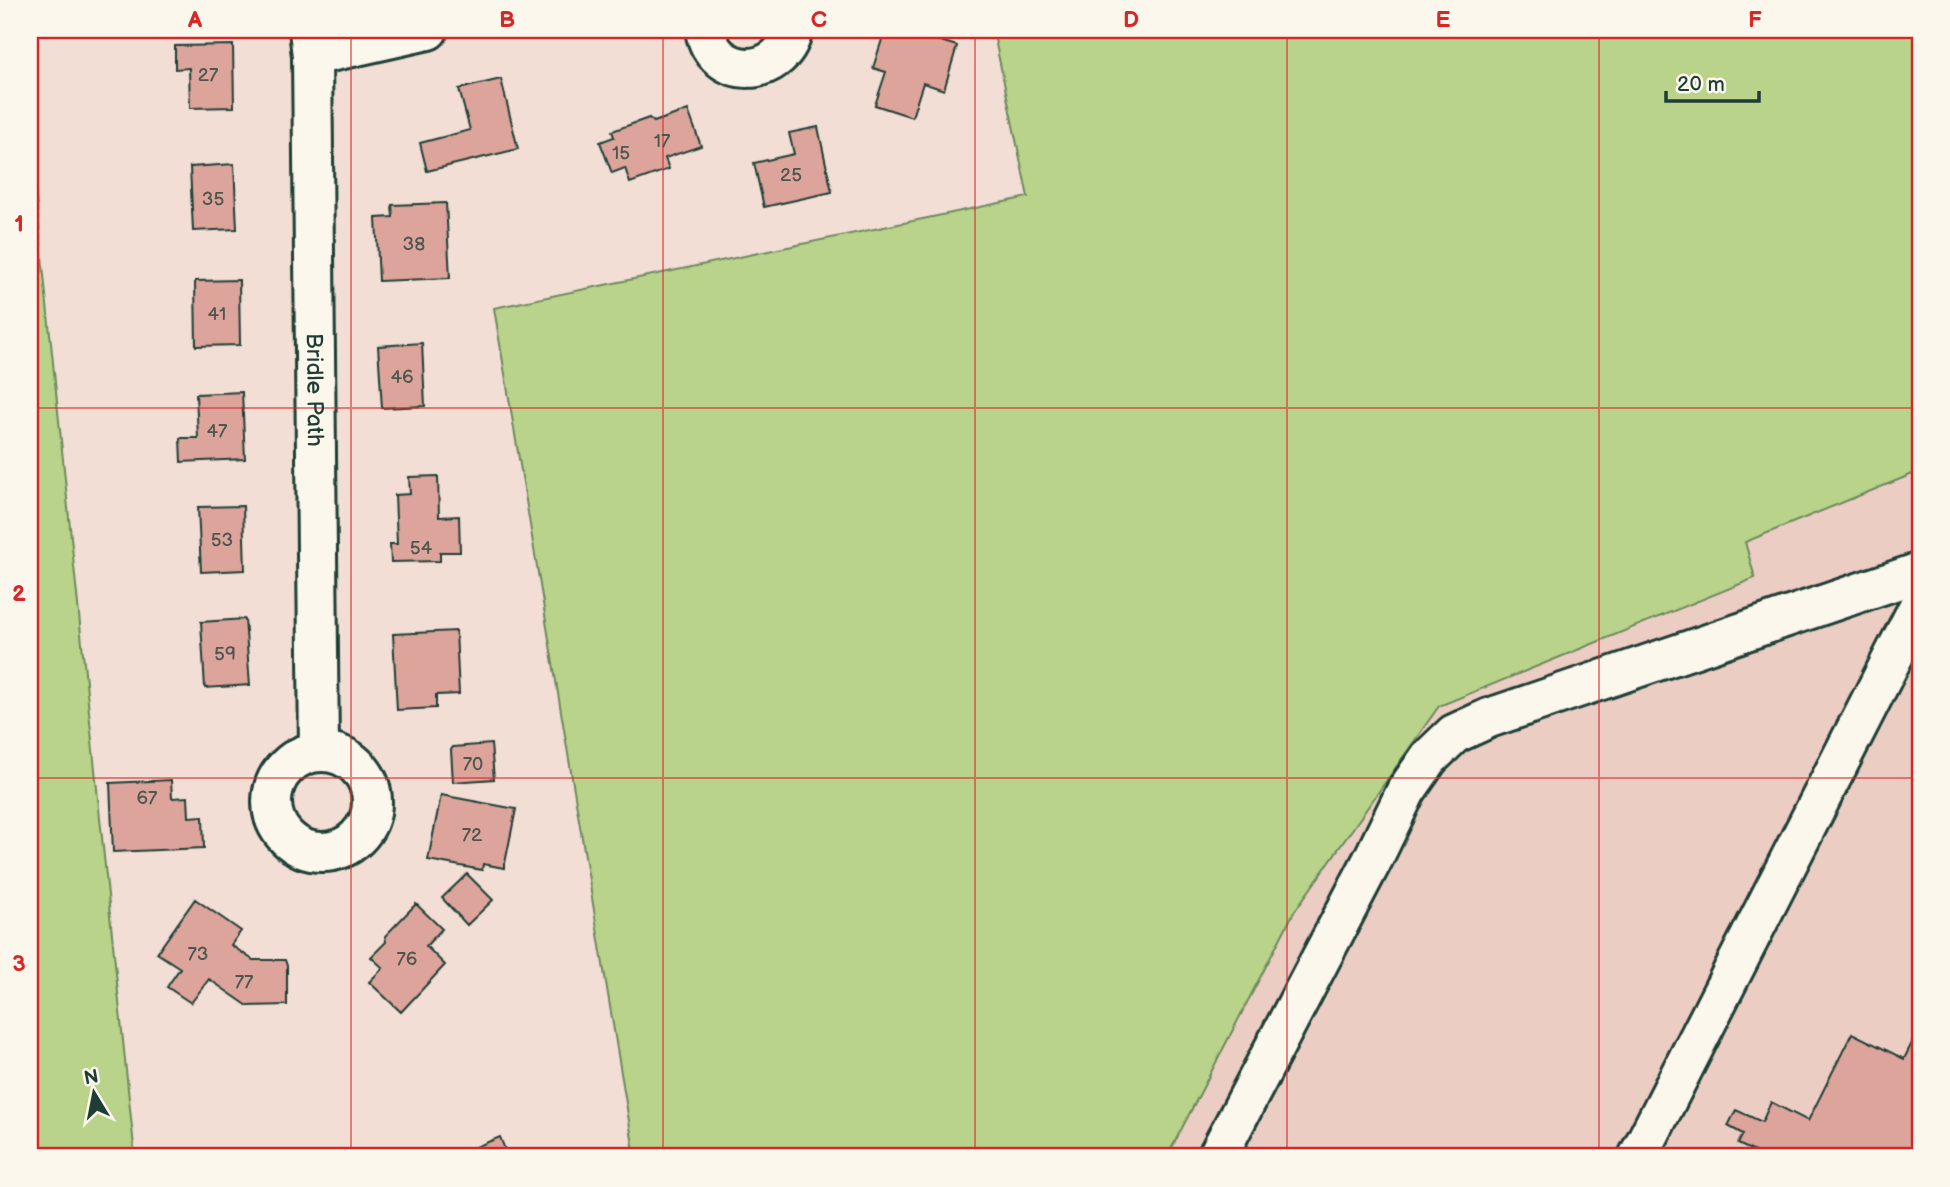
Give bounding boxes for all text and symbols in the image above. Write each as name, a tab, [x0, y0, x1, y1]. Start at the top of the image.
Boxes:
text: A	[187, 6, 203, 34]
text: B	[499, 6, 515, 34]
text: C	[811, 6, 827, 34]
text: D	[1123, 6, 1139, 34]
text: E	[1436, 6, 1451, 34]
text: F	[1748, 6, 1762, 34]
scale bar	[1666, 60, 1759, 104]
house number: 27	[198, 64, 219, 87]
text: 20 m	[1677, 72, 1725, 97]
house number: 17	[654, 130, 671, 153]
house number: 15	[612, 142, 630, 165]
house number: 25	[780, 164, 802, 187]
house number: 35	[202, 188, 224, 211]
text: 1	[14, 210, 24, 238]
house number: 38	[403, 233, 425, 256]
house number: 41	[208, 303, 226, 326]
street label: Bridle Path	[300, 333, 329, 447]
house number: 46	[390, 366, 414, 389]
house number: 47	[207, 420, 228, 443]
house number: 53	[211, 529, 233, 552]
house number: 54	[410, 537, 433, 560]
text: 2	[12, 580, 26, 608]
house number: 59	[214, 643, 236, 666]
house number: 70	[463, 753, 483, 776]
house number: 67	[137, 787, 158, 810]
house number: 72	[462, 824, 483, 847]
house number: 73	[187, 943, 209, 966]
house number: 76	[397, 948, 417, 971]
text: 3	[12, 950, 26, 978]
house number: 77	[235, 971, 254, 994]
north arrow	[60, 1058, 130, 1128]
text: N	[82, 1065, 100, 1090]

